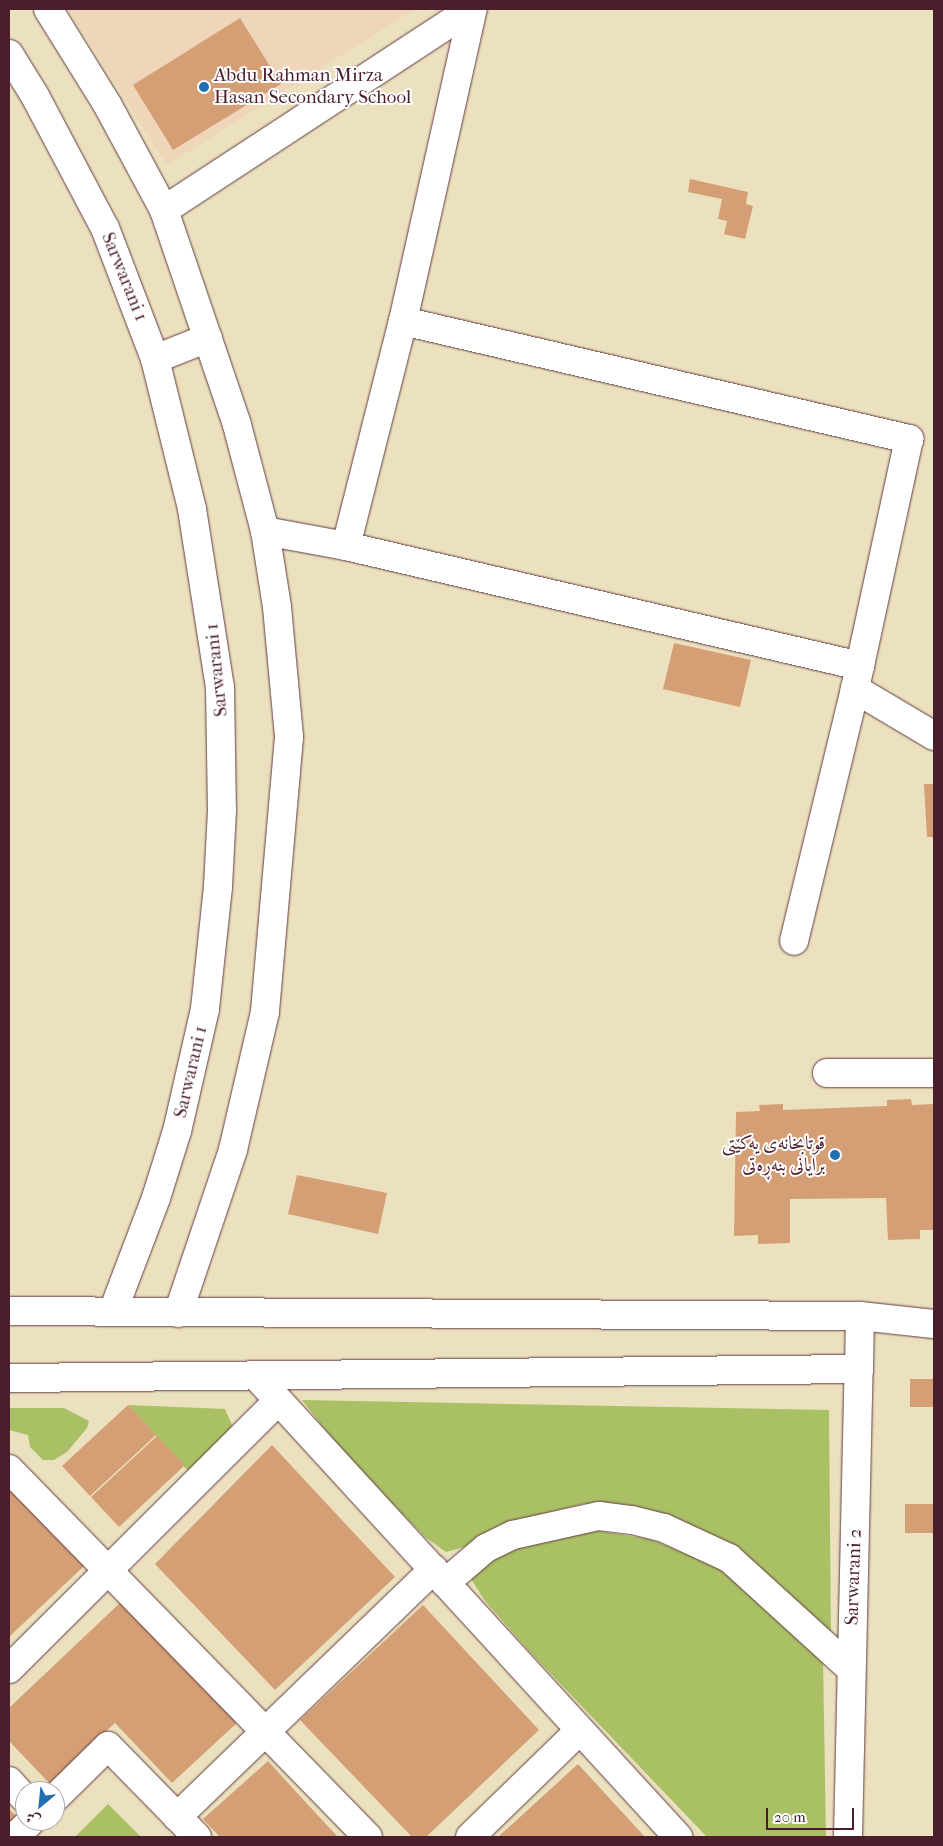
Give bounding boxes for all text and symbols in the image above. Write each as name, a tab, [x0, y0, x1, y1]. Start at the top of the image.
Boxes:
place label: Abdu Rahman Mirza Hasan Secondary School	[214, 65, 411, 109]
marker: Abdu Rahman Mirza Hasan Secondary School	[198, 81, 210, 93]
street label: Sarwarani 1	[96, 229, 152, 325]
street label: Sarwarani 1	[201, 622, 233, 718]
street label: Sarwarani 1	[169, 1024, 213, 1120]
place label: قوتابخانەی یەکێتی برایانی بنەڕەتی	[722, 1133, 825, 1177]
marker: قوتابخانەی یەکێتی برایانی بنەڕەتی	[829, 1149, 841, 1161]
street label: Sarwarani 2	[841, 1528, 867, 1626]
north arrow	[15, 1781, 65, 1831]
scale bar	[768, 1798, 856, 1830]
text: ش	[23, 1808, 43, 1830]
text: 20 m	[774, 1808, 806, 1826]

